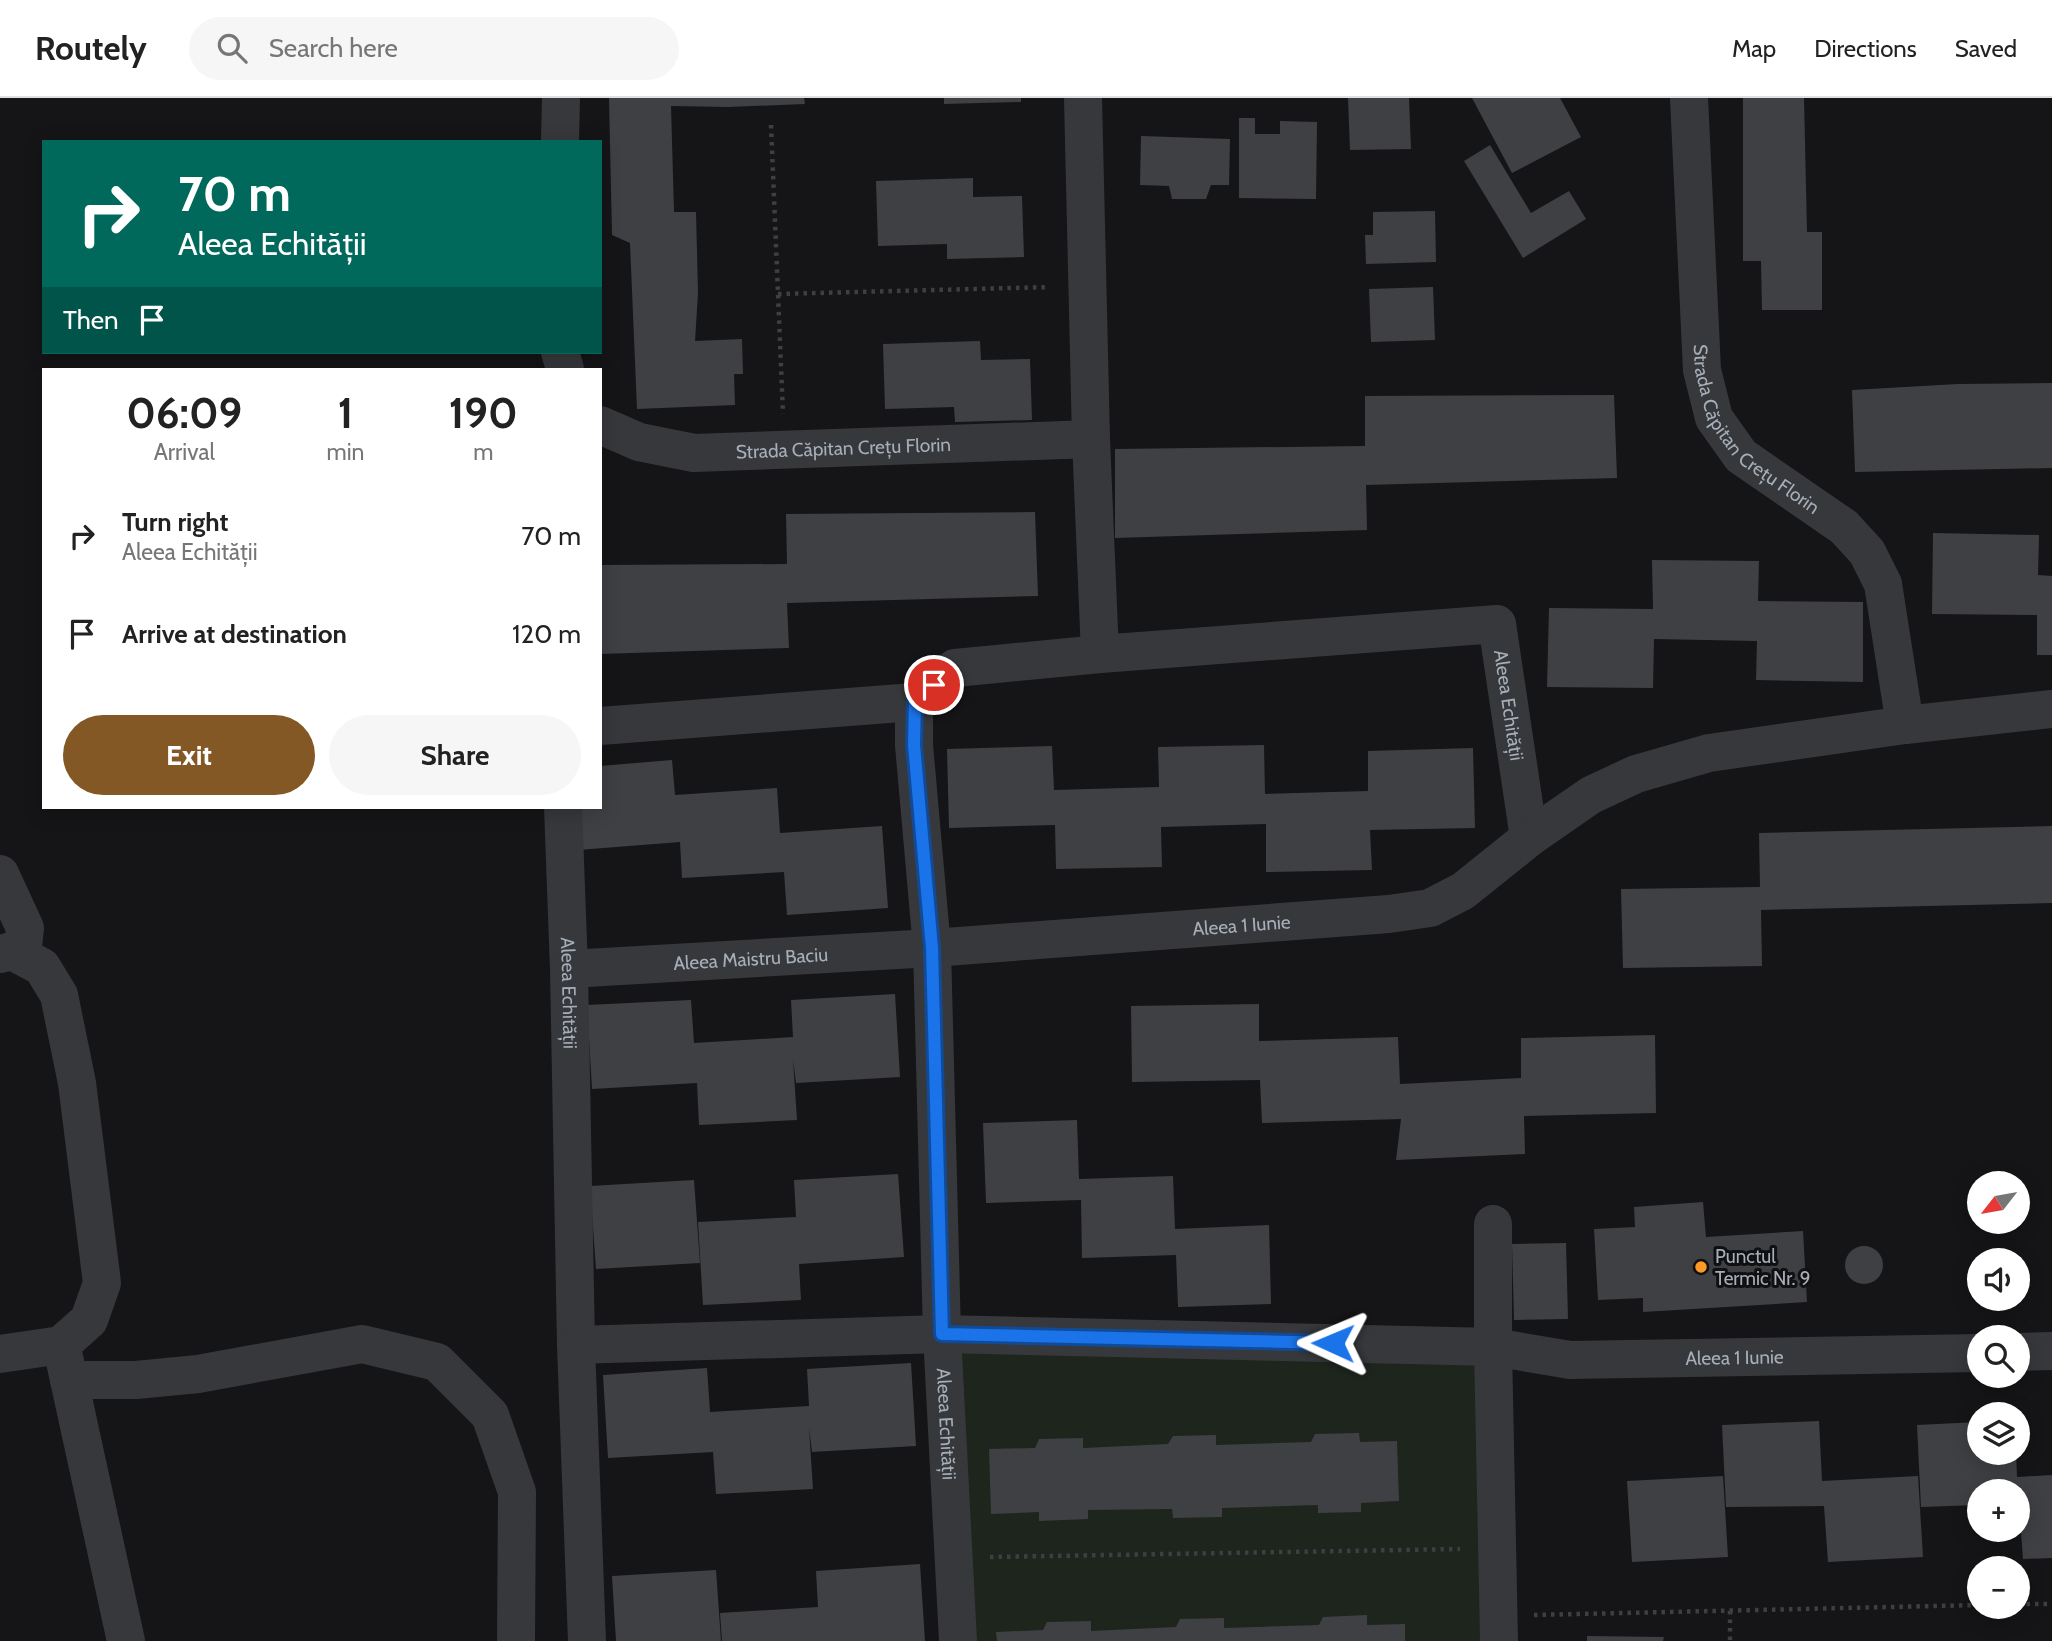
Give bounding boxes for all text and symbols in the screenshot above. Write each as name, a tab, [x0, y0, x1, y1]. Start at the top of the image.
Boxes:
search box	[189, 17, 679, 80]
text: Routely	[35, 28, 147, 68]
icon: search	[213, 29, 251, 67]
text: Search here	[269, 32, 398, 64]
text: Map	[1732, 34, 1776, 63]
text: Directions	[1814, 34, 1917, 63]
text: Saved	[1955, 34, 2017, 63]
text: 70 m	[178, 164, 291, 223]
icon: right	[63, 168, 154, 259]
text: Aleea Echității	[178, 224, 367, 263]
icon: arrive	[133, 301, 171, 339]
text: Then	[63, 304, 119, 336]
street label: Strada Căpitan Crețu Florin	[1689, 344, 1824, 518]
text: 06:09	[126, 387, 242, 439]
text: 1	[338, 387, 353, 439]
text: 190	[449, 387, 518, 439]
street label: Strada Căpitan Crețu Florin	[735, 432, 951, 463]
text: Arrival	[154, 438, 215, 466]
text: min	[327, 438, 364, 466]
text: m	[473, 438, 493, 466]
text: Turn right	[122, 506, 228, 538]
icon: right	[63, 517, 101, 555]
text: 70 m	[521, 520, 581, 552]
text: Aleea Echității	[122, 538, 258, 566]
icon: arrive	[63, 615, 101, 653]
text: Arrive at destination	[122, 618, 347, 650]
text: 120 m	[512, 618, 581, 650]
street label: Aleea Echității	[1489, 648, 1529, 762]
pin	[904, 655, 964, 715]
icon: arrive	[915, 666, 953, 704]
button: Exit	[63, 715, 315, 795]
button: Share	[329, 715, 581, 795]
street label: Aleea 1 Iunie	[1192, 910, 1292, 940]
street label: Aleea Echității	[556, 936, 582, 1049]
street label: Aleea Maistru Baciu	[673, 943, 829, 974]
north arrow	[1967, 1171, 2030, 1234]
map controls	[1967, 1171, 2030, 1619]
place label: Punctul Termic Nr. 9	[1715, 1245, 1811, 1290]
button: sound	[1967, 1248, 2030, 1311]
marker: Punctul Termic Nr. 9	[1693, 1259, 1709, 1275]
position arrow	[1296, 1306, 1370, 1380]
button: search	[1967, 1325, 2030, 1388]
street label: Aleea 1 Iunie	[1685, 1345, 1784, 1370]
street label: Aleea Echității	[932, 1367, 961, 1481]
button: layers	[1967, 1402, 2030, 1465]
button: +	[1967, 1479, 2030, 1542]
button: −	[1967, 1556, 2030, 1619]

